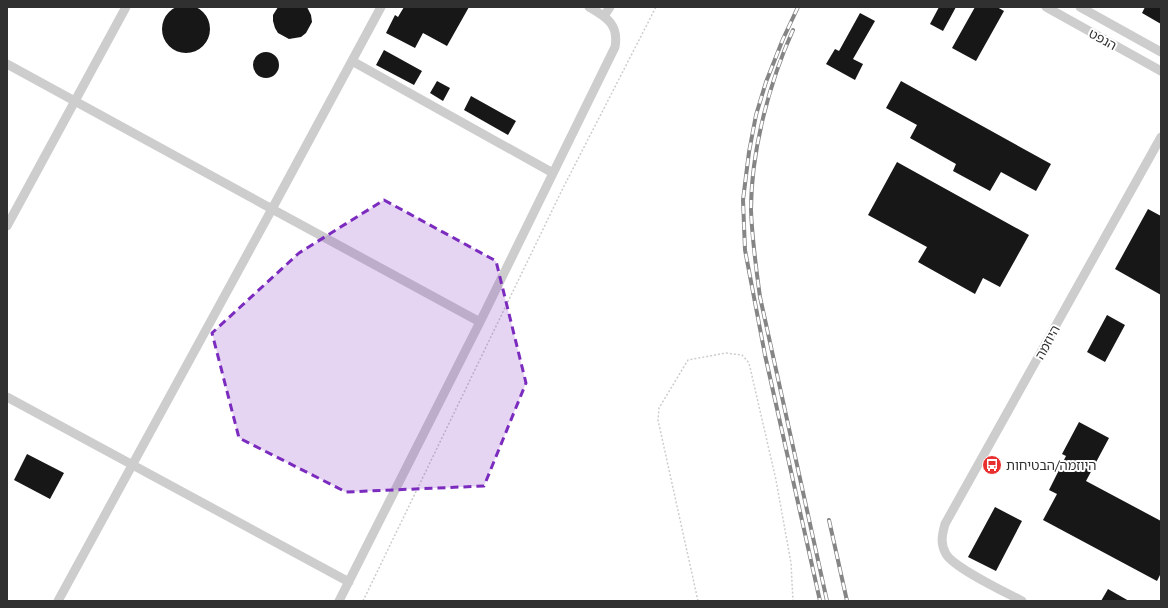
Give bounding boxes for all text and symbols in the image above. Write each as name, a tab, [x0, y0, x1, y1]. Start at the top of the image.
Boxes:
street label: הנפט	[1086, 25, 1120, 54]
street label: היוזמה	[1031, 322, 1064, 363]
bus stop icon: היוזמה/הבטיחות	[981, 454, 1003, 476]
place label: היוזמה/הבטיחות	[1006, 457, 1097, 474]

